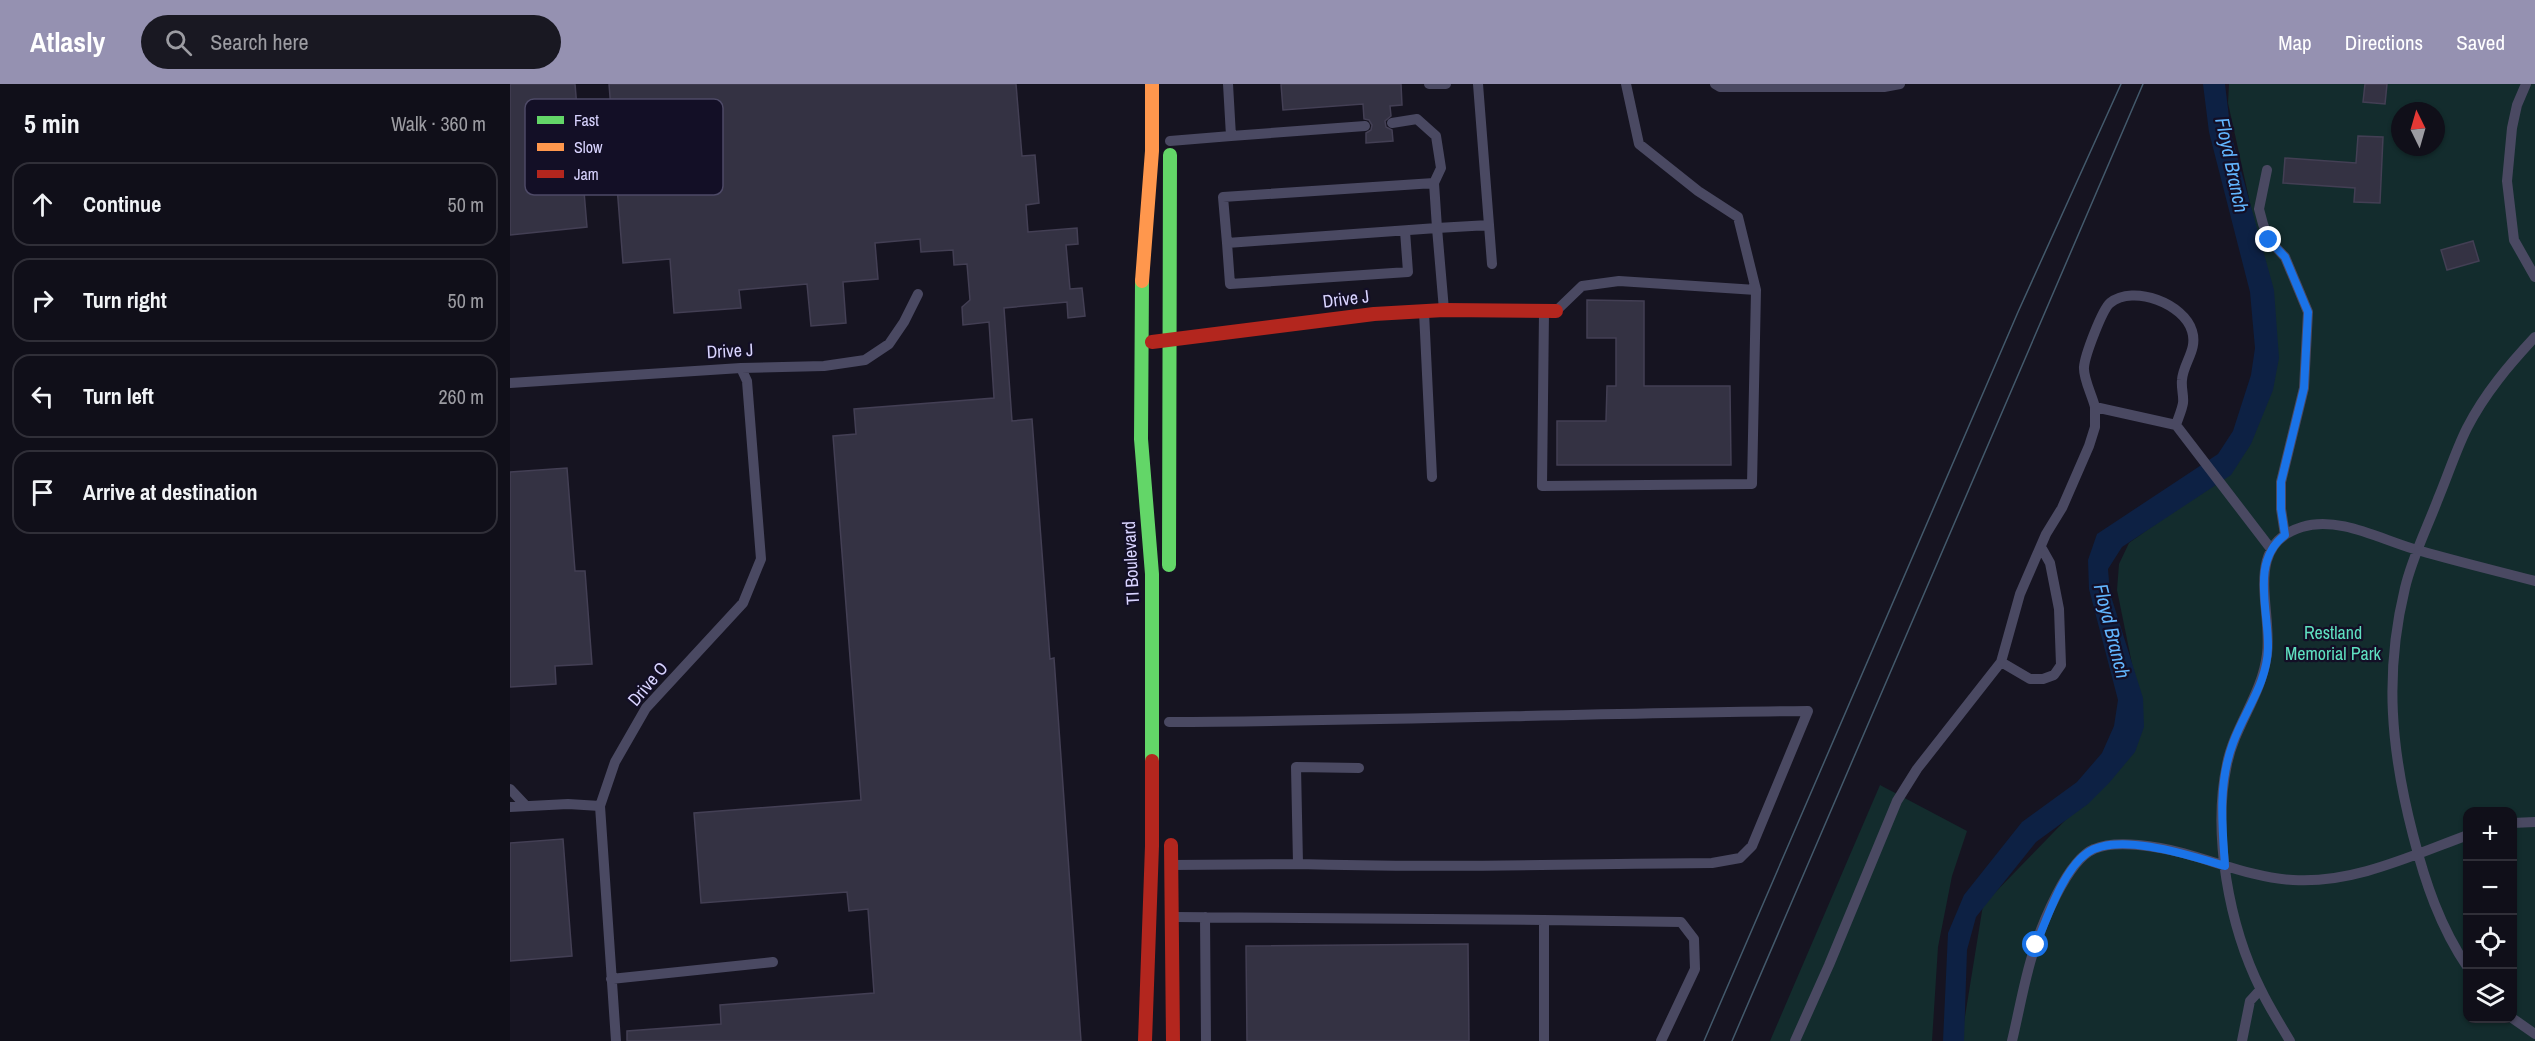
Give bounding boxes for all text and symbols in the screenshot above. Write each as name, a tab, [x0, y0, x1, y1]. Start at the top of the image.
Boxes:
search box	[141, 15, 561, 69]
text: Atlasly	[30, 23, 105, 61]
icon: search	[162, 26, 195, 59]
text: Search here	[210, 27, 309, 57]
text: Map	[2278, 28, 2312, 57]
text: Directions	[2345, 28, 2423, 57]
text: Saved	[2456, 28, 2505, 57]
legend	[525, 99, 723, 195]
north arrow	[2391, 102, 2445, 156]
text: 5 min	[24, 106, 80, 141]
text: Fast	[574, 109, 599, 131]
text: Walk · 360 m	[391, 110, 486, 137]
water label: Floyd Branch	[2209, 115, 2256, 215]
text: Slow	[574, 136, 603, 158]
text: Jam	[574, 163, 599, 185]
icon: ahead	[26, 188, 59, 221]
text: Continue	[83, 189, 161, 219]
text: 50 m	[448, 191, 484, 218]
route end	[2255, 226, 2281, 252]
street label: Drive J	[1321, 283, 1371, 314]
icon: right	[26, 284, 59, 317]
text: Turn right	[83, 285, 167, 315]
text: 50 m	[448, 287, 484, 314]
street label: Drive J	[706, 337, 754, 364]
icon: left	[26, 380, 59, 413]
text: Turn left	[83, 381, 154, 411]
text: 260 m	[438, 383, 484, 410]
icon: arrive	[26, 476, 59, 509]
text: Arrive at destination	[83, 477, 257, 507]
street label: TI Boulevard	[1116, 521, 1145, 605]
water label: Floyd Branch	[2088, 581, 2137, 681]
park label: Restland Memorial Park	[2285, 620, 2382, 666]
street label: Drive O	[622, 656, 674, 711]
map controls	[2463, 807, 2517, 1023]
button: +	[2463, 807, 2517, 861]
button: −	[2463, 861, 2517, 915]
button: locate	[2463, 915, 2517, 969]
route start	[2022, 931, 2048, 957]
button: layers	[2463, 969, 2517, 1023]

